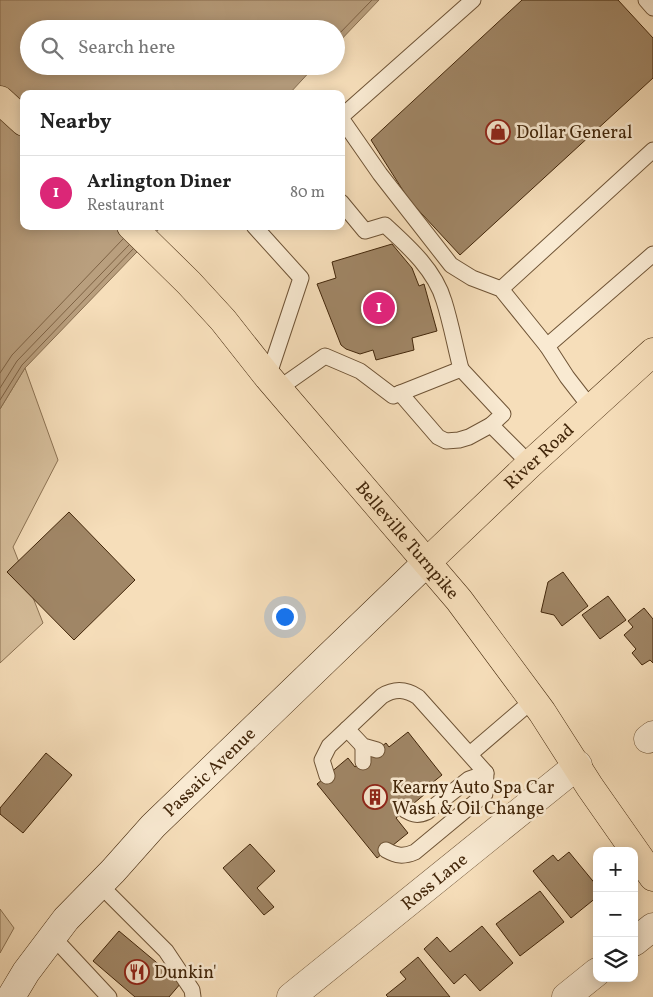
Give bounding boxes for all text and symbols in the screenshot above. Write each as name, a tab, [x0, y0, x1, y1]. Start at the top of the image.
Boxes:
search box	[20, 20, 345, 75]
icon: search	[38, 34, 66, 62]
text: Search here	[78, 35, 175, 61]
text: Nearby	[40, 108, 111, 137]
shop icon: Dollar General	[485, 119, 511, 145]
place label: Dollar General	[516, 121, 632, 146]
text: Arlington Diner	[87, 169, 231, 195]
text: 1	[53, 182, 59, 204]
text: 80 m	[290, 182, 325, 204]
text: Restaurant	[87, 195, 165, 217]
pin: 1	[363, 289, 395, 327]
street label: River Road	[499, 418, 580, 496]
street label: Belleville Turnpike	[349, 477, 464, 606]
your location	[272, 604, 298, 630]
street label: Passaic Avenue	[158, 722, 262, 823]
place label: Kearny Auto Spa Car Wash & Oil Change	[392, 776, 555, 822]
building icon: Kearny Auto Spa Car Wash & Oil Change	[362, 784, 388, 810]
map controls	[593, 847, 638, 982]
button: +	[593, 847, 638, 892]
street label: Ross Lane	[396, 848, 474, 917]
button: −	[593, 892, 638, 937]
button: layers	[593, 937, 638, 982]
restaurant icon: Dunkin'	[124, 959, 150, 985]
place label: Dunkin'	[154, 961, 217, 986]

